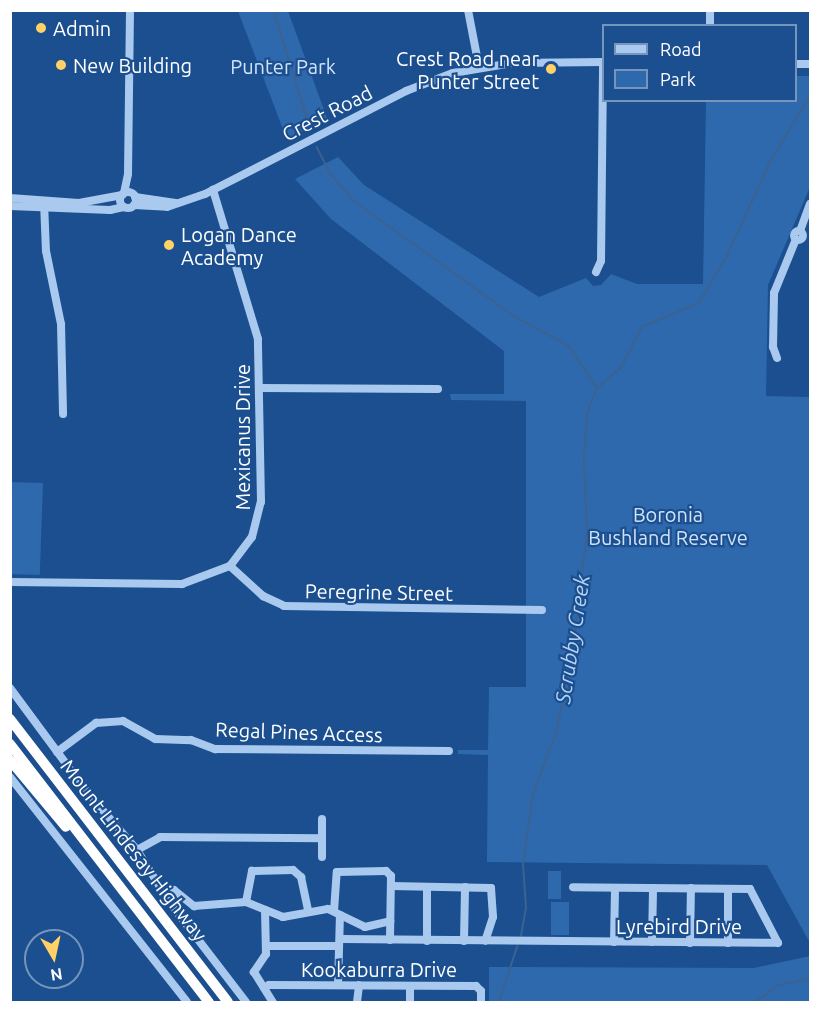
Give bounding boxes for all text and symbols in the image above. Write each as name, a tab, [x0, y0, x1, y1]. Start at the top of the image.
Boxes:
place label: Admin	[53, 16, 111, 40]
marker: Admin	[34, 21, 48, 35]
legend	[602, 24, 797, 102]
text: Road	[660, 39, 702, 59]
place label: Crest Road near Punter Street	[396, 46, 539, 93]
place label: New Building	[73, 53, 192, 77]
park label: Punter Park	[230, 54, 336, 78]
marker: New Building	[54, 58, 68, 72]
marker: Crest Road near Punter Street	[544, 62, 558, 76]
text: Park	[660, 69, 696, 89]
street label: Crest Road	[278, 80, 376, 146]
place label: Logan Dance Academy	[181, 222, 297, 269]
marker: Logan Dance Academy	[162, 238, 176, 252]
street label: Mexicanus Drive	[230, 364, 254, 510]
park label: Boronia Bushland Reserve	[588, 503, 748, 550]
water label: Scrubby Creek	[549, 573, 595, 705]
street label: Peregrine Street	[305, 579, 453, 605]
street label: Regal Pines Access	[215, 717, 383, 747]
street label: Mount Lindesay Highway	[56, 754, 212, 946]
street label: Lyrebird Drive	[616, 914, 742, 938]
north arrow	[24, 929, 84, 989]
street label: Kookaburra Drive	[301, 957, 457, 981]
text: N	[49, 965, 64, 985]

